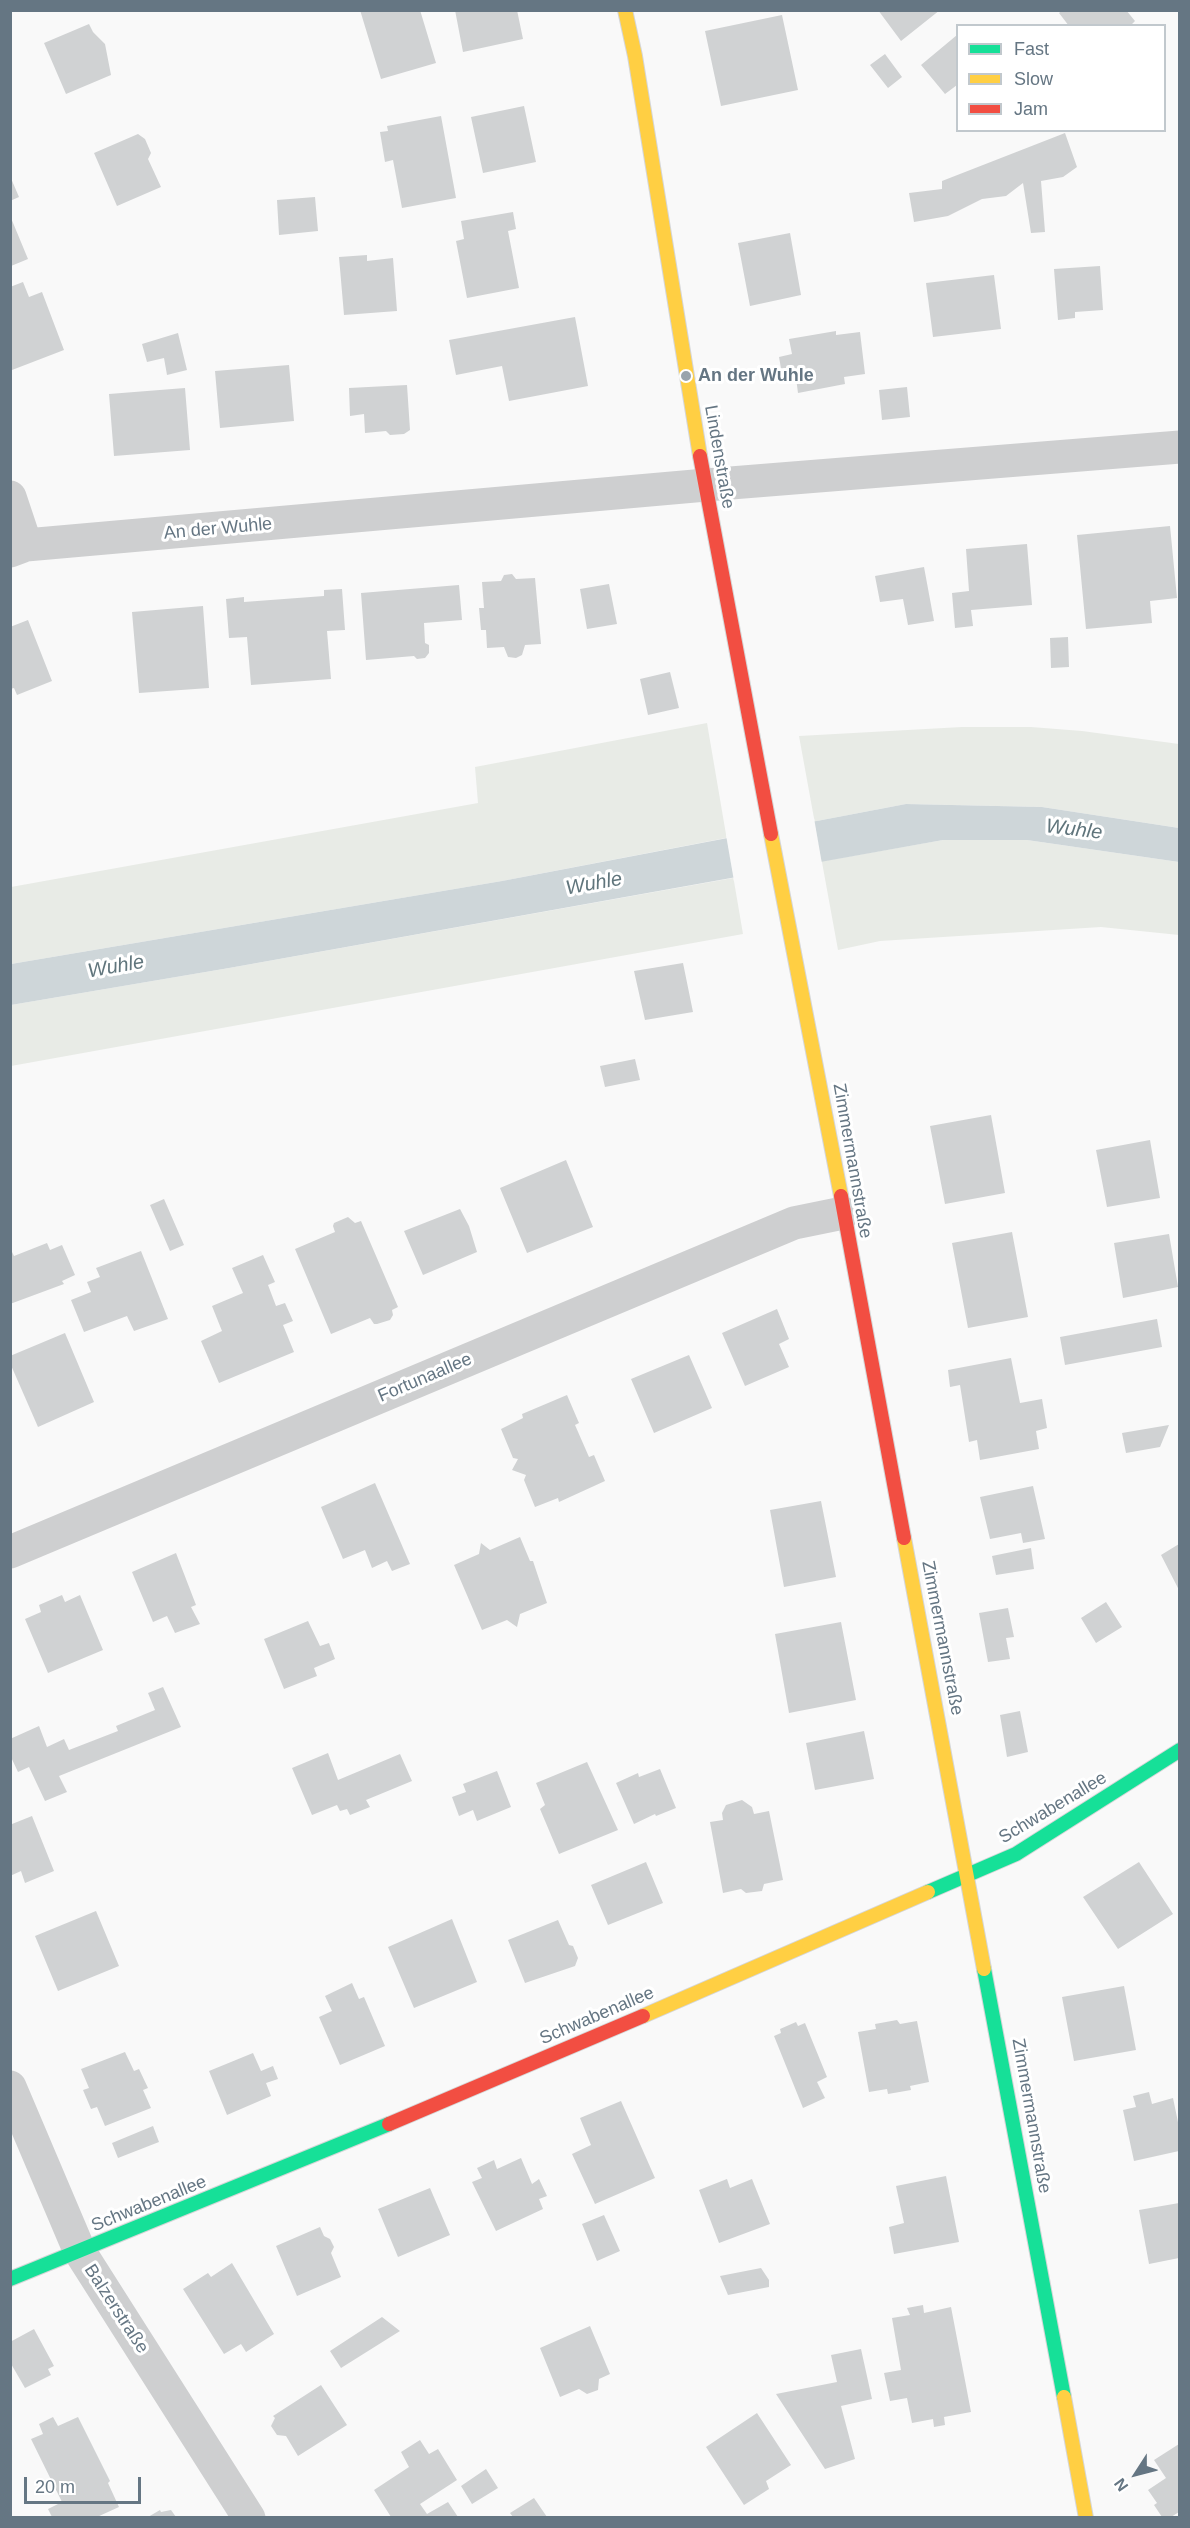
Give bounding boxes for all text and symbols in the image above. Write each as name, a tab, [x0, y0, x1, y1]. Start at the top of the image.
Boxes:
legend	[956, 24, 1166, 132]
text: Fast	[1014, 39, 1049, 59]
text: Slow	[1014, 69, 1053, 89]
text: Jam	[1014, 99, 1048, 119]
place label: An der Wuhle	[698, 365, 814, 387]
marker: An der Wuhle	[679, 369, 693, 383]
street label: Lindenstraße	[699, 403, 739, 511]
street label: An der Wuhle	[163, 514, 273, 544]
water label: Wuhle	[1044, 815, 1104, 845]
water label: Wuhle	[564, 867, 624, 901]
water label: Wuhle	[86, 950, 146, 984]
street label: Zimmermannstraße	[828, 1082, 876, 1240]
street label: Fortunaallee	[375, 1349, 475, 1407]
street label: Zimmermannstraße	[916, 1559, 968, 1717]
street label: Schwabenallee	[995, 1767, 1111, 1849]
street label: Schwabenallee	[537, 1982, 657, 2050]
street label: Zimmermannstraße	[1007, 2037, 1055, 2195]
street label: Schwabenallee	[88, 2171, 210, 2237]
street label: Balzerstraße	[79, 2260, 153, 2358]
north arrow	[1106, 2444, 1166, 2504]
scale bar	[27, 2465, 144, 2503]
text: N	[1111, 2475, 1131, 2495]
text: 20 m	[35, 2477, 75, 2497]

